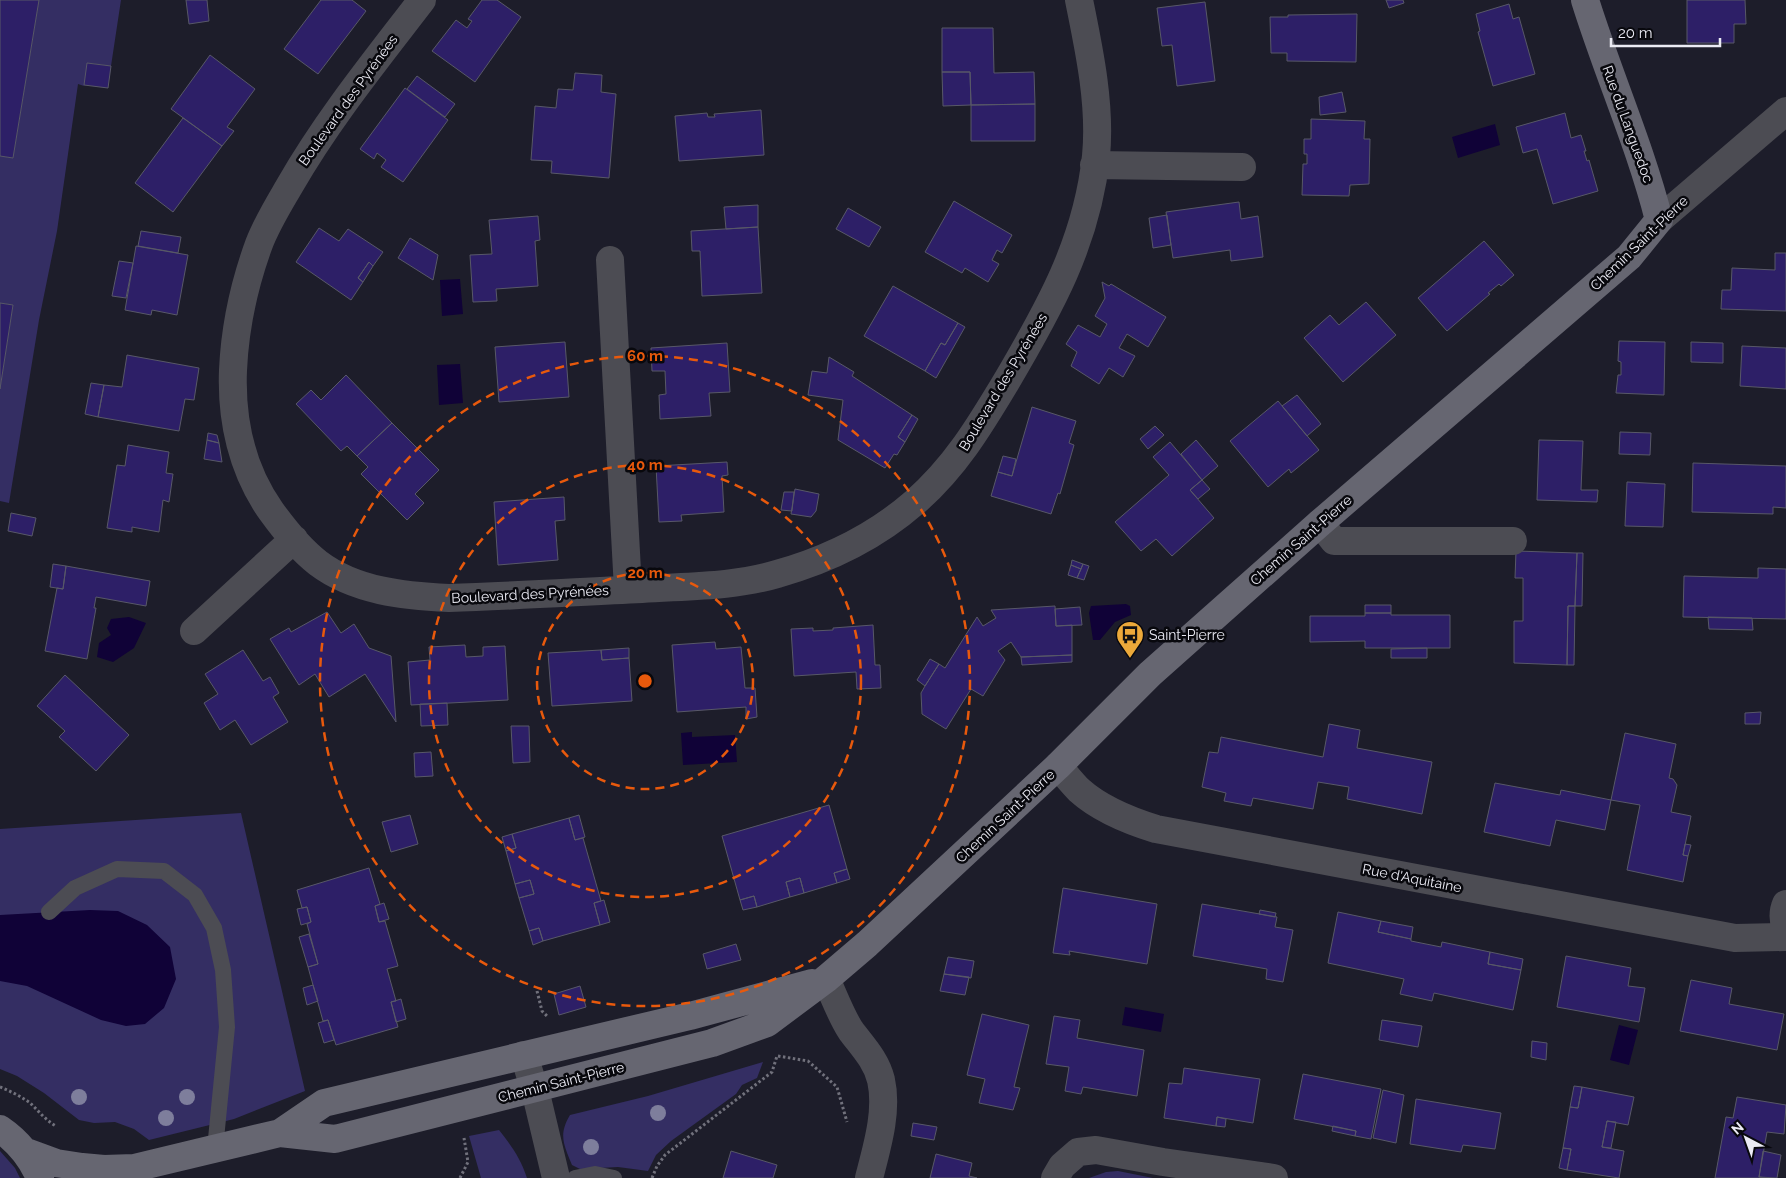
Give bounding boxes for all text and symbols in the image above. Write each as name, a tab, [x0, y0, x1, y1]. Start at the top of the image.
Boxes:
scale bar	[1611, 15, 1720, 47]
text: 20 m	[1618, 24, 1653, 42]
street label: Boulevard des Pyrénées	[295, 31, 401, 168]
street label: Rue du Languedoc	[1599, 63, 1657, 185]
street label: Chemin Saint-Pierre	[1587, 192, 1691, 294]
street label: Boulevard des Pyrénées	[956, 310, 1051, 454]
text: 60 m	[627, 347, 663, 365]
text: 40 m	[627, 456, 663, 474]
street label: Chemin Saint-Pierre	[1247, 492, 1355, 588]
text: 20 m	[627, 564, 663, 582]
street label: Boulevard des Pyrénées	[451, 582, 609, 606]
bus stop icon: Saint-Pierre	[1115, 620, 1145, 659]
place label: Saint-Pierre	[1149, 627, 1225, 643]
centre of rings	[636, 672, 654, 690]
street label: Chemin Saint-Pierre	[952, 766, 1058, 866]
street label: Rue d'Aquitaine	[1361, 861, 1463, 895]
street label: Chemin Saint-Pierre	[496, 1059, 626, 1105]
north arrow	[1721, 1113, 1771, 1163]
text: N	[1728, 1119, 1747, 1138]

